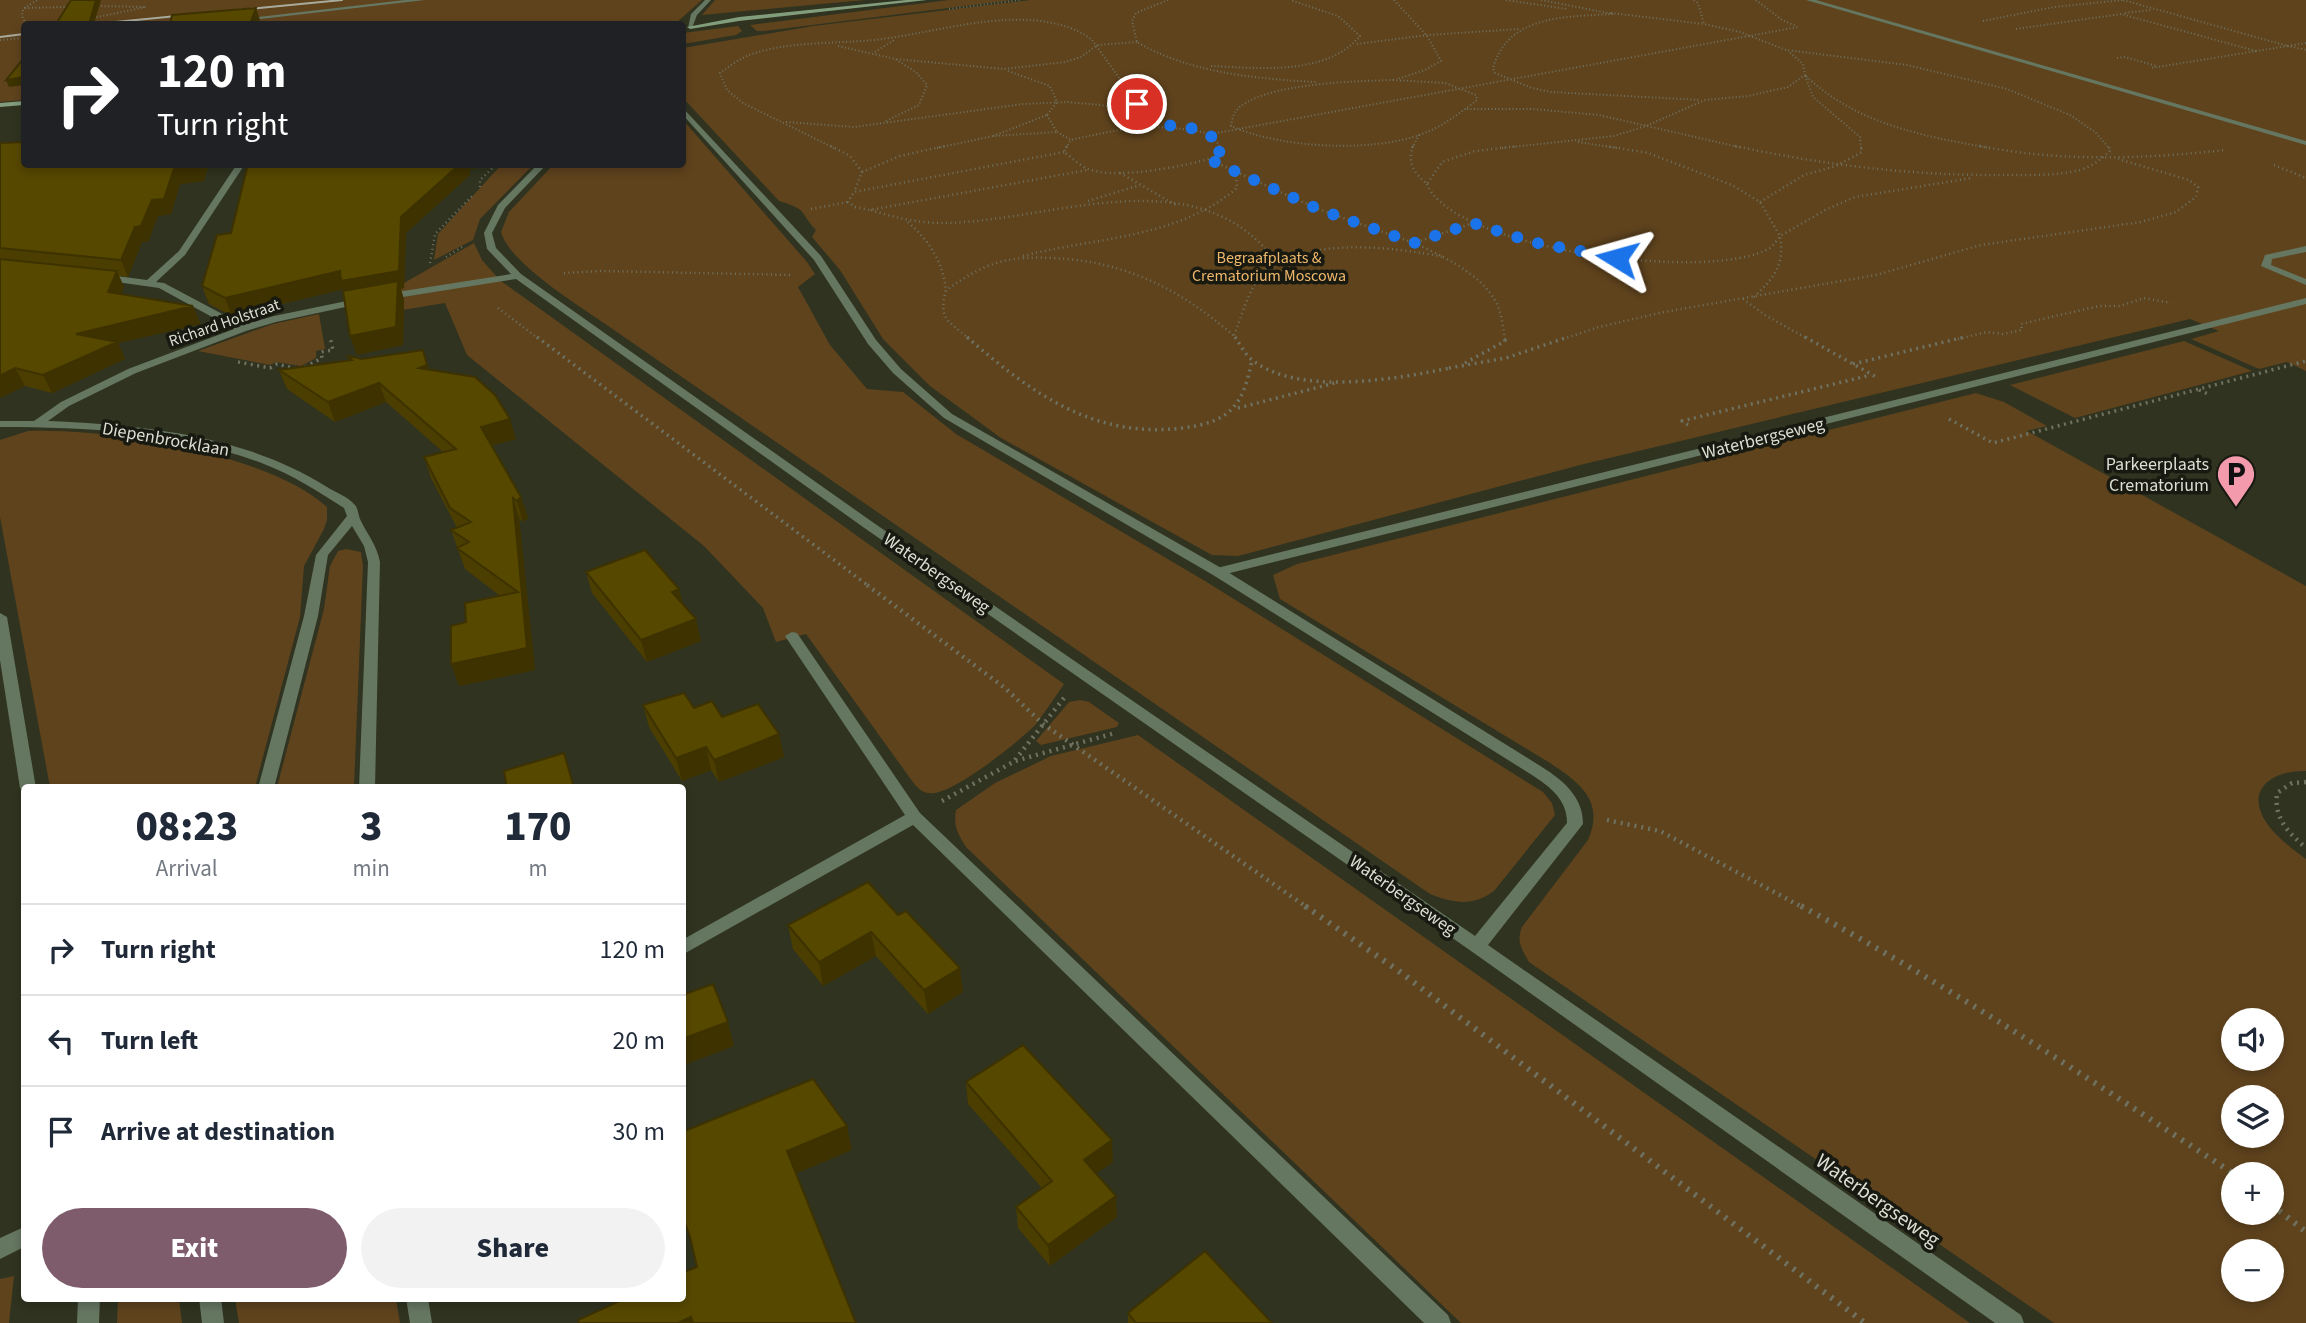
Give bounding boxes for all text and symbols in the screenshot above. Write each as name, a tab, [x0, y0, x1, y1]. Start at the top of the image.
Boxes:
text: 120 m	[157, 37, 286, 107]
icon: right	[42, 49, 133, 140]
pin	[1107, 74, 1167, 134]
icon: arrive	[1118, 85, 1156, 123]
text: Turn right	[157, 102, 288, 148]
position arrow	[1580, 221, 1654, 295]
park label: Begraafplaats & Crematorium Moscowa	[1192, 247, 1346, 287]
street label: Richard Holstraat	[166, 293, 283, 352]
street label: Waterbergseweg	[1699, 411, 1827, 466]
street label: Diepenbrocklaan	[100, 416, 231, 463]
place label: Parkeerplaats Crematorium	[2106, 452, 2209, 498]
parking icon: Parkeerplaats Crematorium	[2215, 453, 2257, 508]
street label: Waterbergseweg	[878, 527, 995, 619]
text: 08:23	[135, 797, 238, 857]
text: 3	[360, 797, 382, 857]
text: 170	[504, 797, 572, 857]
street label: Waterbergseweg	[1344, 849, 1461, 941]
text: Arrival	[156, 852, 218, 885]
text: min	[353, 852, 390, 885]
text: m	[528, 852, 547, 885]
icon: right	[42, 931, 80, 969]
text: Turn right	[101, 931, 216, 968]
text: 120 m	[599, 931, 665, 968]
map controls	[2221, 1008, 2284, 1302]
button: sound	[2221, 1008, 2284, 1071]
icon: left	[42, 1022, 80, 1060]
text: Turn left	[101, 1022, 198, 1059]
text: 20 m	[612, 1022, 665, 1059]
button: layers	[2221, 1085, 2284, 1148]
icon: arrive	[42, 1113, 80, 1151]
text: Arrive at destination	[101, 1113, 335, 1150]
text: 30 m	[612, 1113, 665, 1150]
street label: Waterbergseweg	[1810, 1146, 1947, 1254]
button: +	[2221, 1162, 2284, 1225]
button: Exit	[42, 1208, 347, 1288]
button: Share	[361, 1208, 665, 1288]
button: −	[2221, 1239, 2284, 1302]

